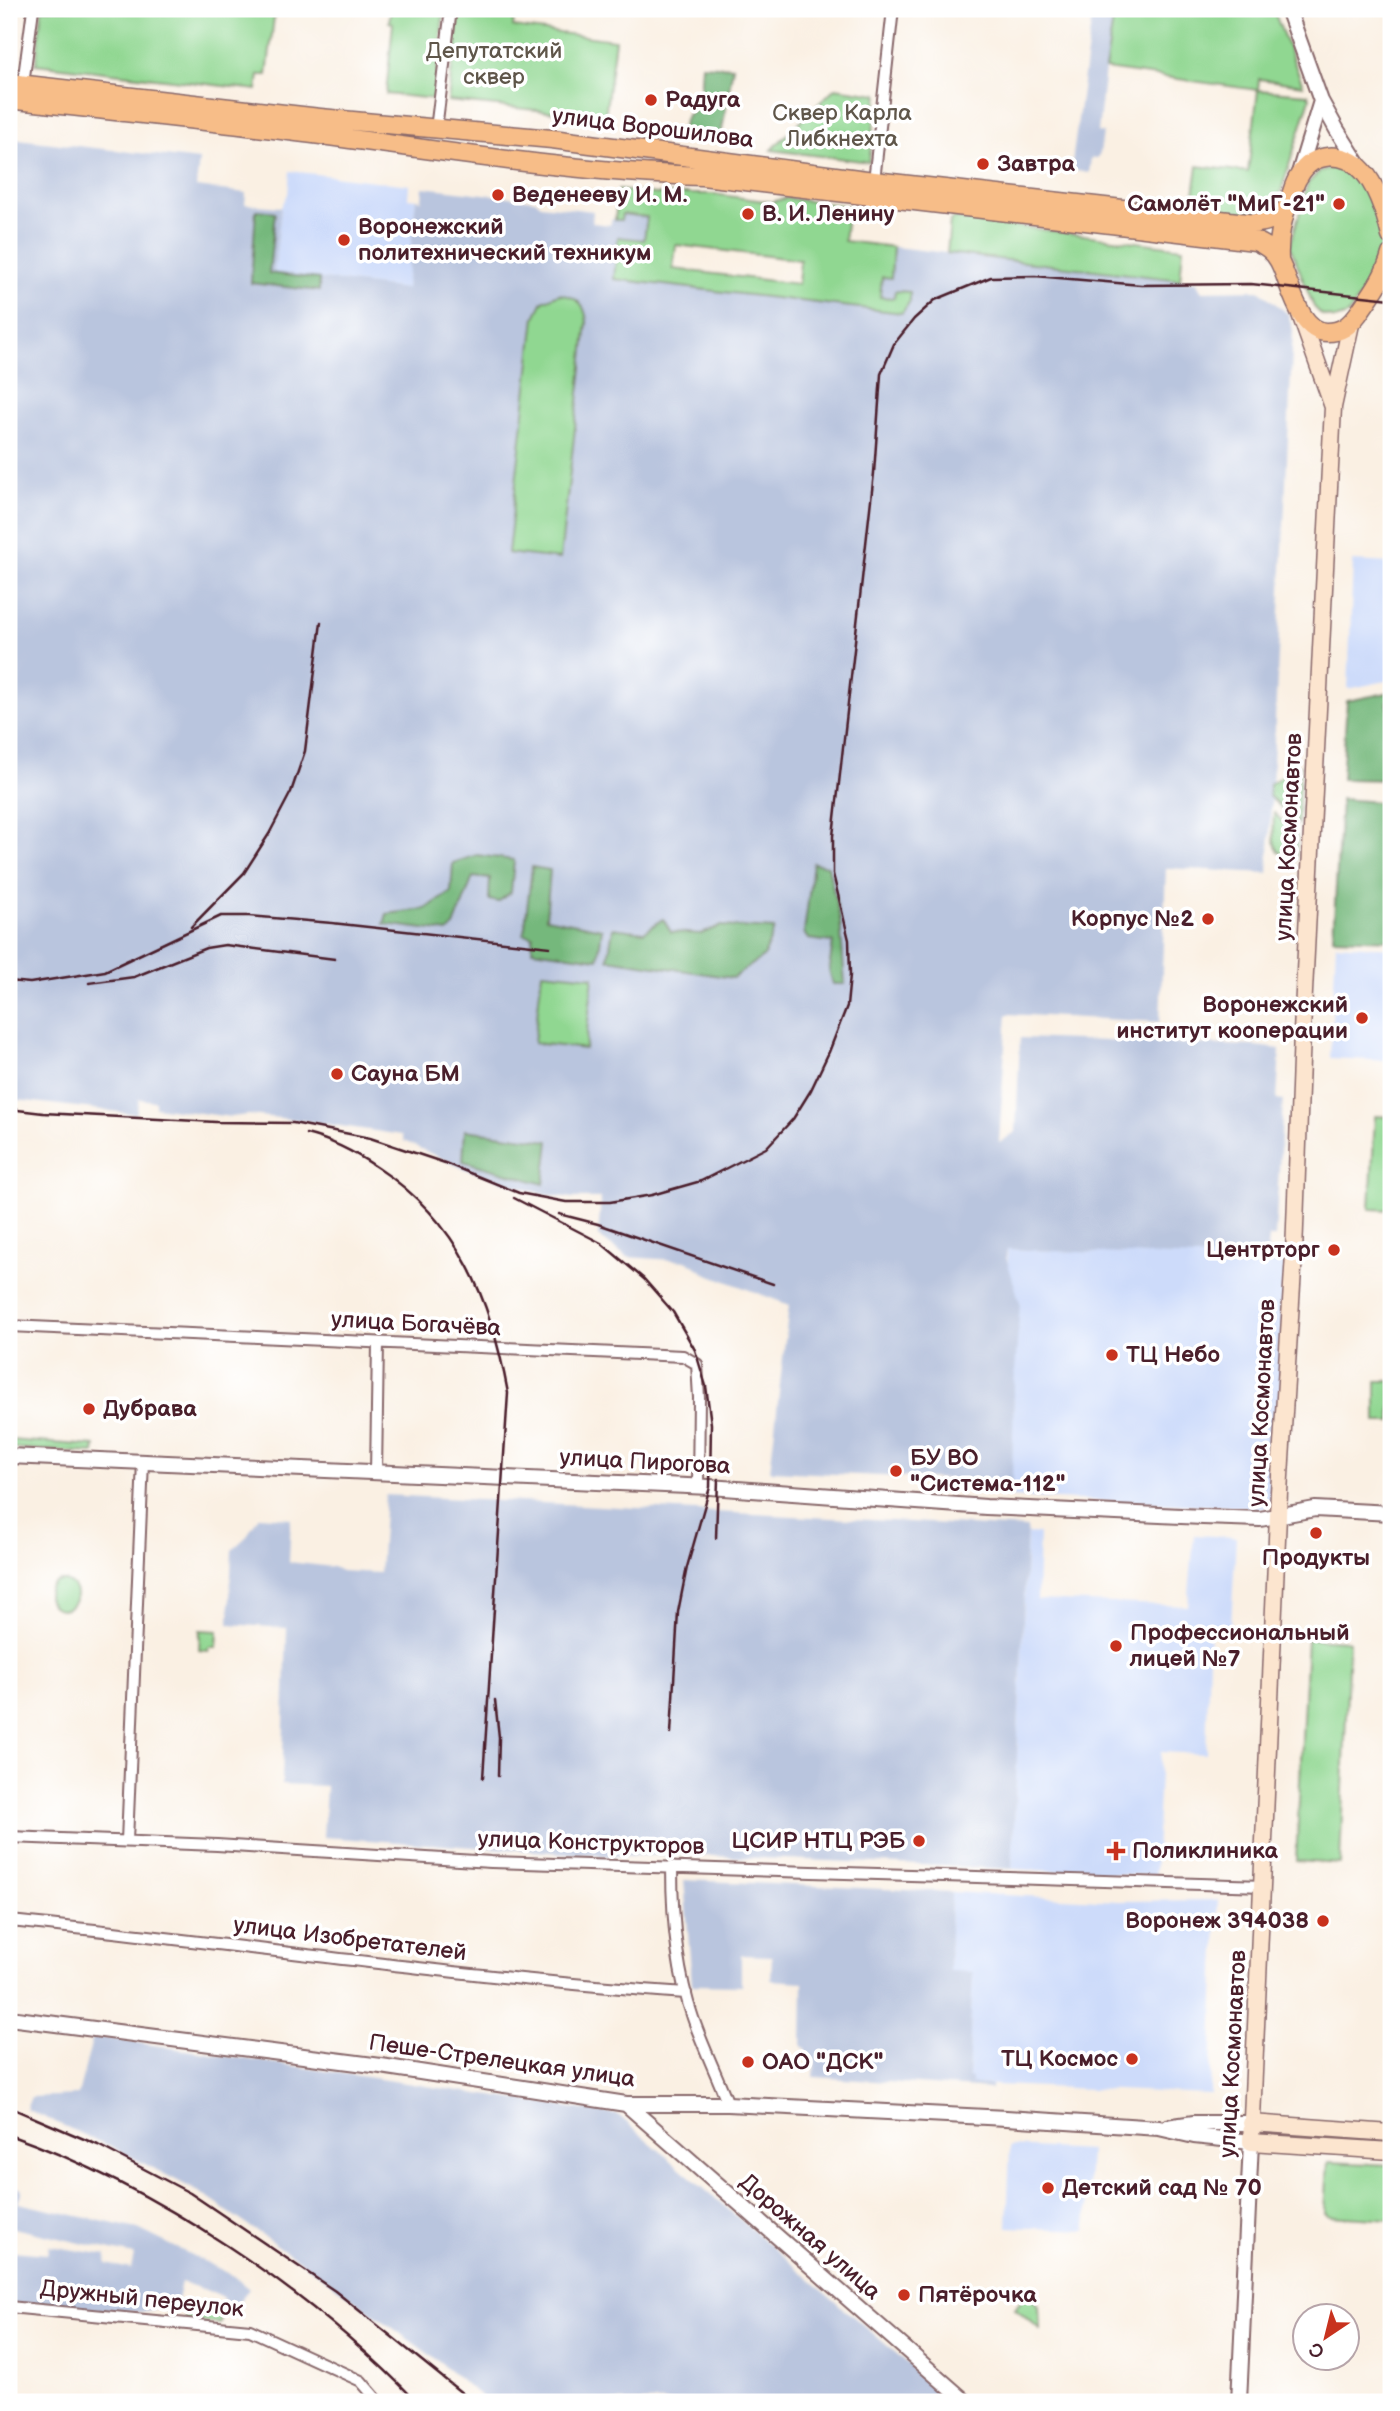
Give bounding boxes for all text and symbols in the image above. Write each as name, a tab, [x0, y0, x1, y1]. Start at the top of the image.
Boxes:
park label: Депутатский сквер	[426, 37, 562, 91]
place label: Радуга	[665, 86, 741, 114]
marker: Радуга	[643, 92, 659, 108]
park label: Сквер Карла Либкнехта	[772, 99, 912, 153]
street label: улица Ворошилова	[551, 102, 756, 154]
place label: Завтра	[997, 150, 1076, 178]
marker: Завтра	[975, 156, 991, 172]
place label: Веденееву И. М.	[512, 181, 688, 209]
marker: Веденееву И. М.	[490, 187, 506, 203]
place label: Самолёт "МиГ-21"	[1127, 190, 1325, 218]
marker: Самолёт "МиГ-21"	[1331, 196, 1347, 212]
place label: В. И. Ленину	[762, 200, 895, 228]
marker: В. И. Ленину	[740, 206, 756, 222]
place label: Воронежский политехнический техникум	[358, 213, 651, 267]
marker: Воронежский политехнический техникум	[336, 232, 352, 248]
street label: улица Космонавтов	[1270, 732, 1308, 942]
place label: Корпус №2	[1071, 905, 1194, 933]
marker: Корпус №2	[1200, 911, 1216, 927]
place label: Воронежский институт кооперации	[1117, 991, 1348, 1045]
marker: Воронежский институт кооперации	[1354, 1010, 1370, 1026]
place label: Сауна БМ	[351, 1060, 460, 1088]
marker: Сауна БМ	[329, 1066, 345, 1082]
place label: Центрторг	[1206, 1236, 1320, 1264]
marker: Центрторг	[1326, 1242, 1342, 1258]
street label: улица Космонавтов	[1243, 1298, 1281, 1508]
street label: улица Богачёва	[330, 1306, 502, 1342]
place label: ТЦ Небо	[1126, 1341, 1220, 1369]
marker: ТЦ Небо	[1104, 1347, 1120, 1363]
place label: Дубрава	[103, 1395, 197, 1423]
marker: Дубрава	[81, 1401, 97, 1417]
street label: улица Пирогова	[559, 1444, 731, 1480]
place label: БУ ВО "Система-112"	[910, 1444, 1066, 1498]
marker: БУ ВО "Система-112"	[888, 1463, 904, 1479]
marker: Продукты	[1308, 1525, 1324, 1541]
place label: Продукты	[1262, 1544, 1370, 1572]
place label: Профессиональный лицей №7	[1129, 1619, 1350, 1673]
marker: Профессиональный лицей №7	[1108, 1638, 1124, 1654]
street label: улица Конструкторов	[477, 1825, 705, 1861]
place label: ЦСИР НТЦ РЭБ	[731, 1827, 906, 1855]
marker: ЦСИР НТЦ РЭБ	[911, 1833, 927, 1849]
place label: Поликлиника	[1132, 1837, 1278, 1865]
marker: Поликлиника	[1106, 1841, 1126, 1861]
place label: Воронеж 394038	[1125, 1907, 1309, 1935]
street label: улица Изобретателей	[232, 1911, 468, 1967]
marker: Воронеж 394038	[1315, 1913, 1331, 1929]
street label: улица Космонавтов	[1214, 1949, 1252, 2159]
street label: Пеше-Стрелецкая улица	[367, 2028, 637, 2094]
place label: ТЦ Космос	[1001, 2045, 1118, 2073]
place label: ОАО "ДСК"	[762, 2048, 884, 2076]
marker: ТЦ Космос	[1124, 2051, 1140, 2067]
marker: ОАО "ДСК"	[740, 2054, 756, 2070]
street label: Дорожная улица	[734, 2168, 887, 2306]
place label: Детский сад № 70	[1062, 2174, 1262, 2202]
marker: Детский сад № 70	[1040, 2180, 1056, 2196]
street label: Дружный переулок	[39, 2274, 246, 2324]
place label: Пятёрочка	[918, 2281, 1037, 2309]
marker: Пятёрочка	[896, 2287, 912, 2303]
north arrow	[1292, 2302, 1362, 2372]
text: С	[1305, 2336, 1329, 2363]

